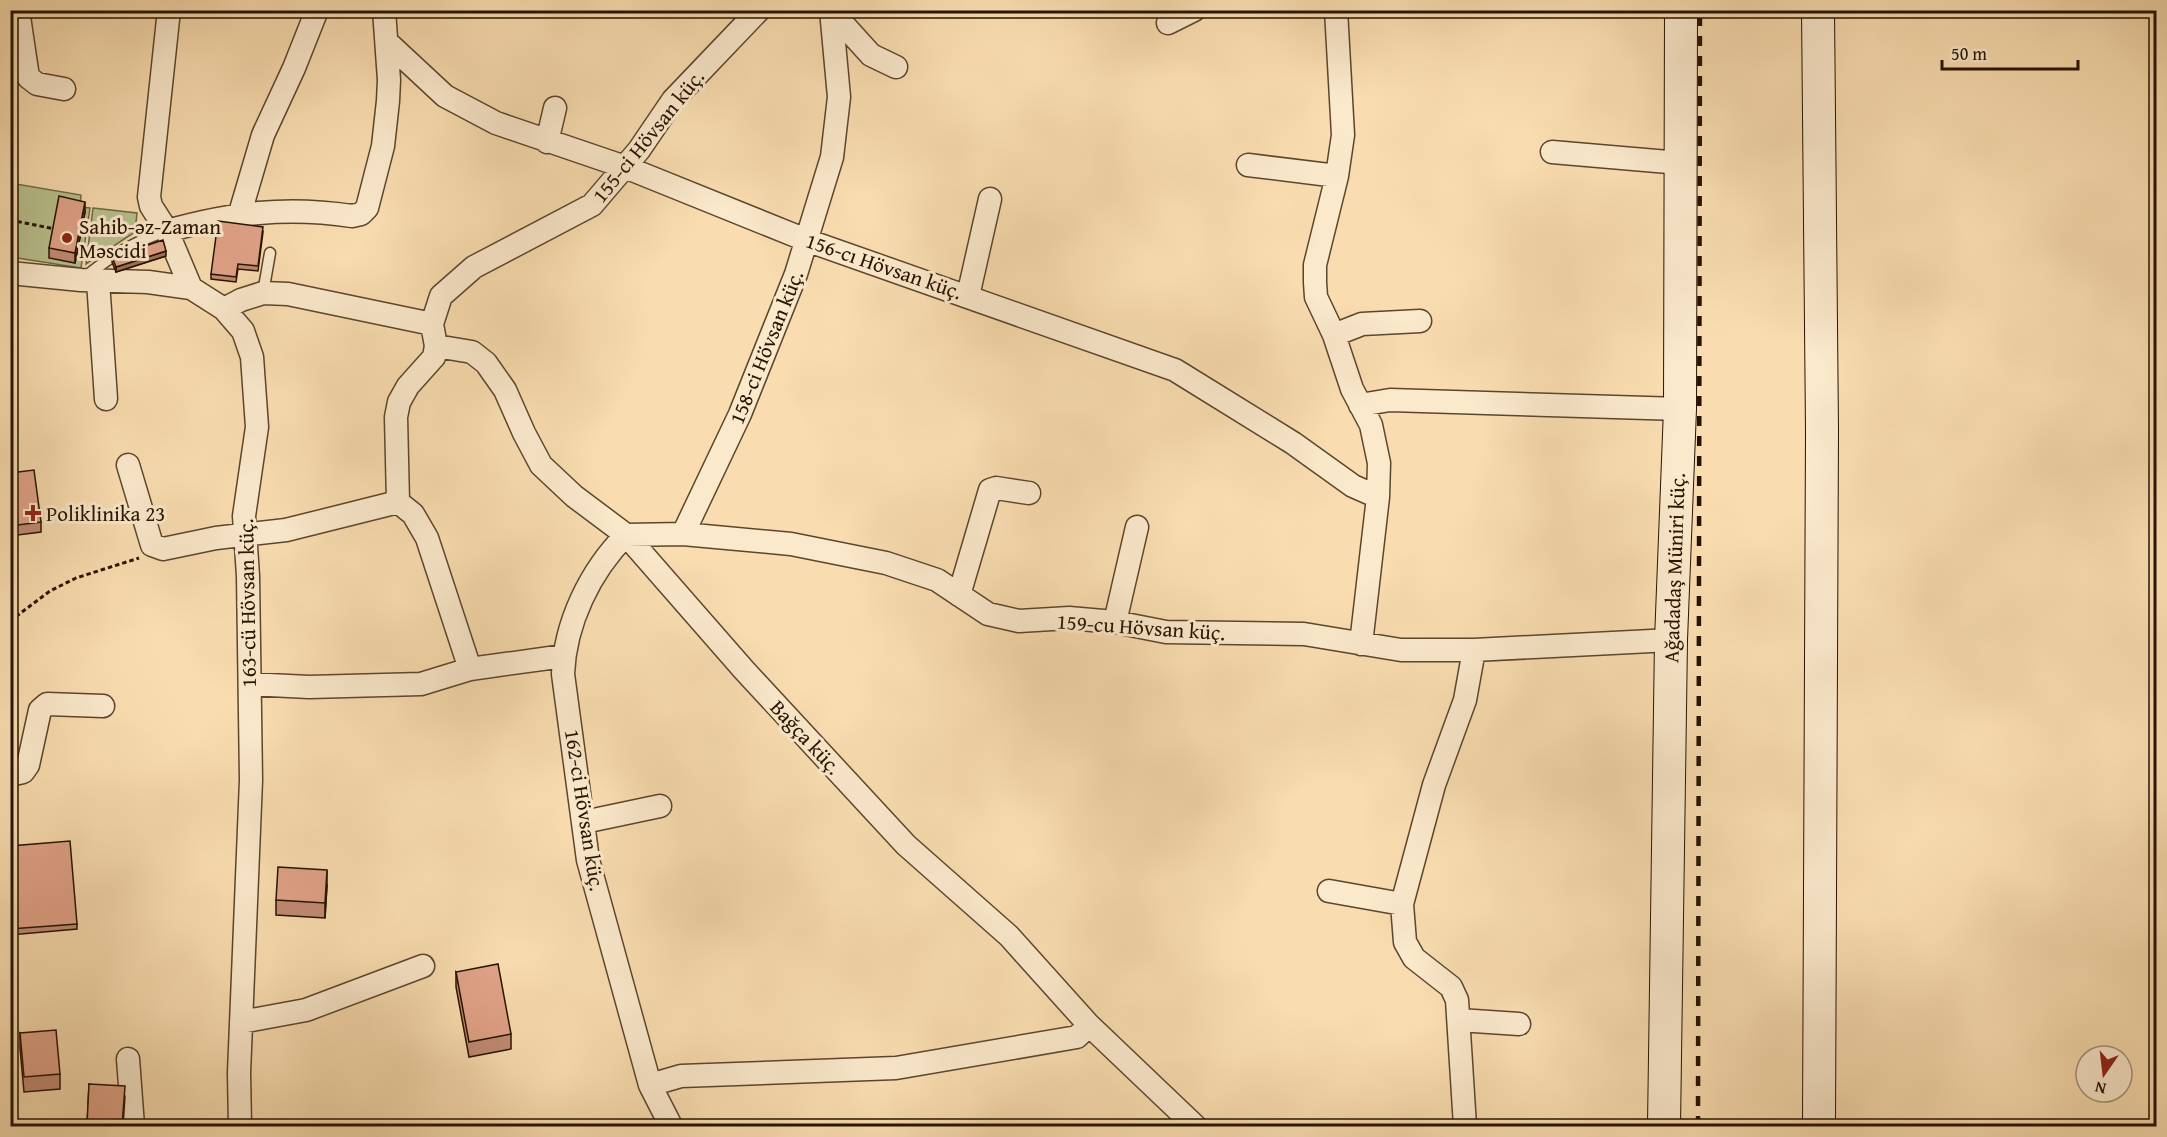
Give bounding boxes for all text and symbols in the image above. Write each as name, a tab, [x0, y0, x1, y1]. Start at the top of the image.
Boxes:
scale bar	[1942, 33, 2078, 71]
text: 50 m	[1951, 40, 1987, 67]
street label: 155-ci Hövsan küç.	[584, 63, 712, 209]
place label: Sahib-əz-Zaman Məscidi	[79, 211, 221, 266]
street label: 156-cı Hövsan küç.	[802, 225, 966, 307]
marker: Sahib-əz-Zaman Məscidi	[60, 231, 74, 245]
street label: 158-ci Hövsan küç.	[721, 265, 811, 429]
street label: Ağadadaş Müniri küç.	[1655, 472, 1693, 664]
place label: Poliklinika 23	[46, 498, 165, 529]
marker: Poliklinika 23	[24, 504, 42, 522]
street label: 163-cü Hövsan küç.	[230, 518, 264, 688]
street label: 159-cu Hövsan küç.	[1056, 606, 1226, 648]
street label: Bağça küç.	[763, 693, 849, 781]
street label: 162-ci Hövsan küç.	[557, 727, 613, 893]
north arrow	[2074, 1044, 2134, 1104]
text: N	[2092, 1076, 2108, 1101]

